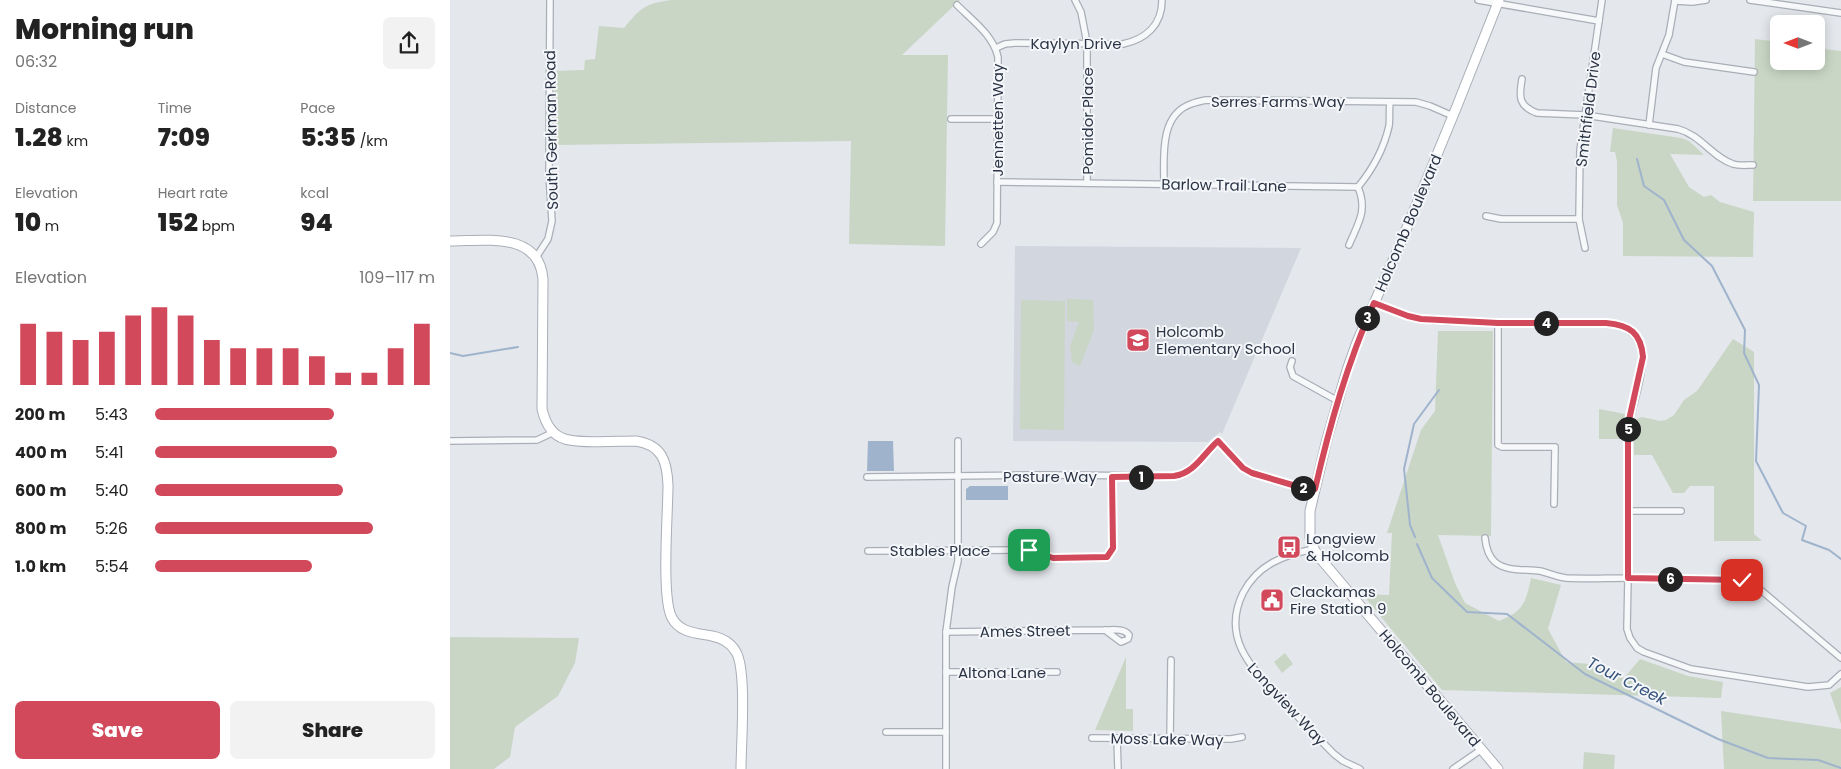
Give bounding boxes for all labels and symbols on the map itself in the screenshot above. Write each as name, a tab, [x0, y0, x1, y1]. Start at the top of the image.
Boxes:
north arrow	[1770, 15, 1825, 70]
street label: Kaylyn Drive	[1031, 33, 1121, 54]
street label: South Gerkman Road	[539, 50, 563, 210]
street label: Smithfield Drive	[1570, 50, 1606, 168]
street label: Jennetten Way	[987, 63, 1008, 176]
street label: Pomidor Place	[1077, 67, 1098, 175]
street label: Serres Farms Way	[1211, 91, 1346, 112]
street label: Holcomb Boulevard	[1369, 151, 1447, 295]
street label: Barlow Trail Lane	[1161, 173, 1287, 197]
pin: 3	[1354, 306, 1380, 330]
pin: 4	[1534, 310, 1558, 336]
place label: Holcomb Elementary School	[1156, 321, 1295, 359]
school or university icon: Holcomb Elementary School	[1125, 327, 1151, 353]
pin: 5	[1616, 416, 1640, 442]
pin: 1	[1128, 464, 1154, 490]
street label: Pasture Way	[1003, 466, 1097, 487]
pin: 2	[1290, 476, 1316, 500]
place label: Longview & Holcomb	[1306, 528, 1389, 566]
pin	[1008, 529, 1050, 571]
bus stop icon: Longview & Holcomb	[1276, 534, 1302, 560]
street label: Stables Place	[890, 540, 990, 561]
pin	[1721, 559, 1763, 601]
pin: 6	[1658, 566, 1682, 592]
place label: Clackamas Fire Station 9	[1290, 581, 1386, 619]
public building icon: Clackamas Fire Station 9	[1259, 587, 1285, 613]
street label: Ames Street	[980, 620, 1070, 642]
street label: Holcomb Boulevard	[1375, 625, 1485, 751]
water label: Tour Creek	[1583, 651, 1671, 711]
street label: Longview Way	[1243, 658, 1331, 751]
street label: Altona Lane	[958, 662, 1046, 683]
street label: Moss Lake Way	[1110, 728, 1224, 750]

